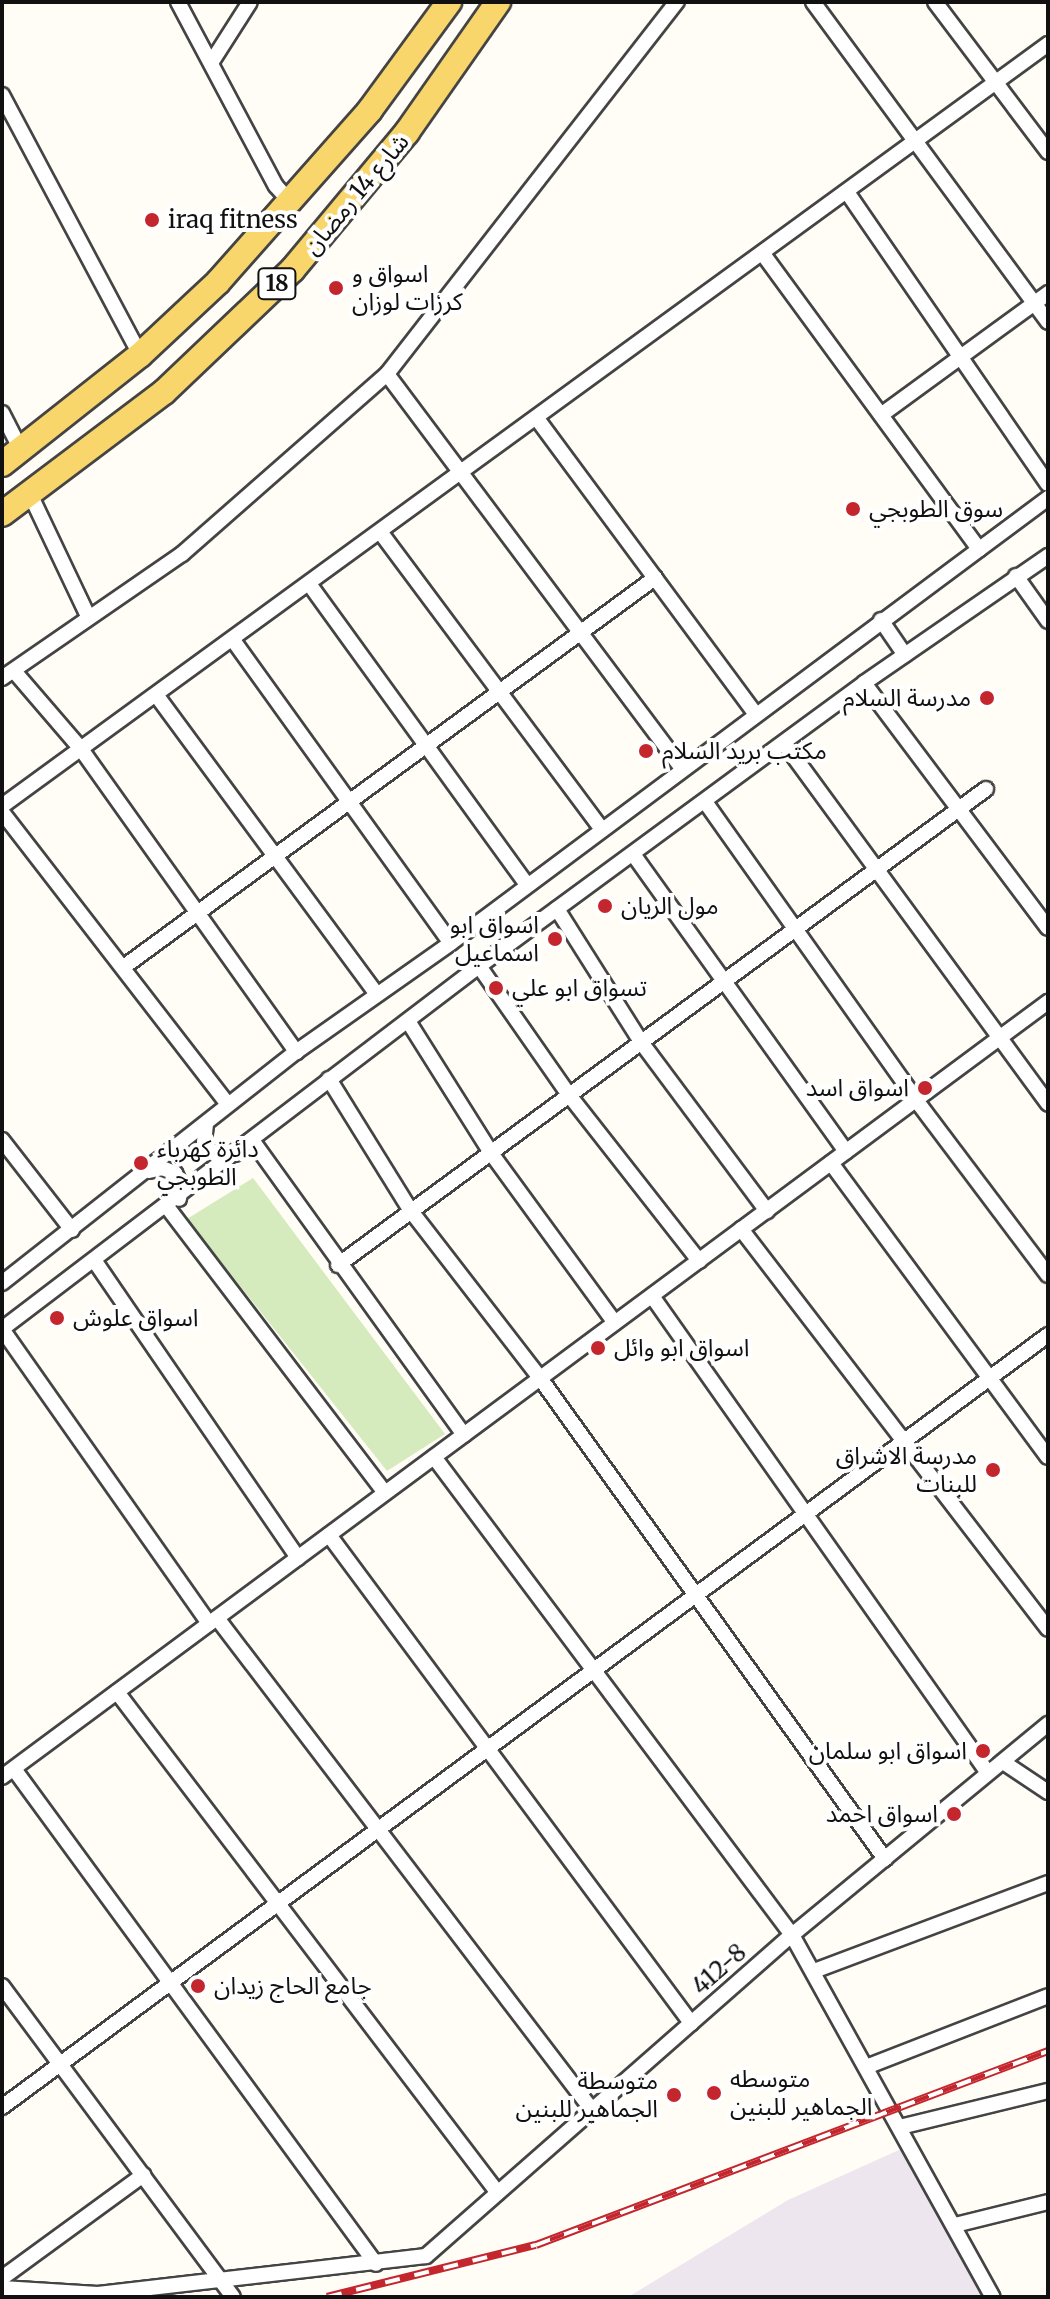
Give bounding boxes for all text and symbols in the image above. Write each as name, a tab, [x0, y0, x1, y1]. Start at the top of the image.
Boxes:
street label: شارع 14 رمضان	[297, 128, 415, 260]
place label: iraq fitness	[168, 206, 298, 234]
marker: iraq fitness	[143, 211, 161, 229]
place label: اسواق و كرزات لوزان	[352, 260, 463, 316]
road number: 18	[257, 266, 297, 302]
marker: اسواق و كرزات لوزان	[327, 279, 345, 297]
place label: سوق الطوبجي	[869, 495, 1003, 523]
marker: سوق الطوبجي	[844, 500, 862, 518]
place label: مدرسة السلام	[843, 684, 971, 712]
marker: مدرسة السلام	[978, 689, 996, 707]
place label: مكتب بريد السلام	[662, 737, 827, 765]
marker: مكتب بريد السلام	[637, 742, 655, 760]
place label: مول الريان	[621, 892, 719, 920]
marker: مول الريان	[596, 897, 614, 915]
place label: اسواق ابو اسماعيل	[450, 911, 539, 967]
marker: اسواق ابو اسماعيل	[546, 930, 564, 948]
place label: تسواق ابو علي	[512, 974, 647, 1002]
marker: تسواق ابو علي	[487, 979, 505, 997]
place label: اسواق اسد	[806, 1074, 909, 1102]
marker: اسواق اسد	[916, 1079, 934, 1097]
place label: دائرة كهرباء الطوبجي	[157, 1135, 259, 1191]
marker: دائرة كهرباء الطوبجي	[132, 1154, 150, 1172]
place label: اسواق علوش	[73, 1304, 198, 1332]
marker: اسواق علوش	[48, 1309, 66, 1327]
place label: اسواق ابو وائل	[614, 1334, 749, 1362]
marker: اسواق ابو وائل	[589, 1339, 607, 1357]
place label: مدرسة الاشراق للبنات	[836, 1442, 977, 1498]
marker: مدرسة الاشراق للبنات	[984, 1461, 1002, 1479]
place label: اسواق ابو سلمان	[809, 1737, 967, 1765]
marker: اسواق ابو سلمان	[974, 1742, 992, 1760]
place label: اسواق احمد	[826, 1800, 938, 1828]
marker: اسواق احمد	[945, 1805, 963, 1823]
street label: 412-8	[686, 1938, 752, 2000]
place label: جامع الحاج زيدان	[214, 1972, 372, 2000]
marker: جامع الحاج زيدان	[189, 1977, 207, 1995]
place label: متوسطه الجماهير للبنين	[730, 2065, 872, 2121]
place label: متوسطة الجماهير للبنين	[516, 2067, 658, 2123]
marker: متوسطه الجماهير للبنين	[705, 2084, 723, 2102]
marker: متوسطة الجماهير للبنين	[665, 2086, 683, 2104]

